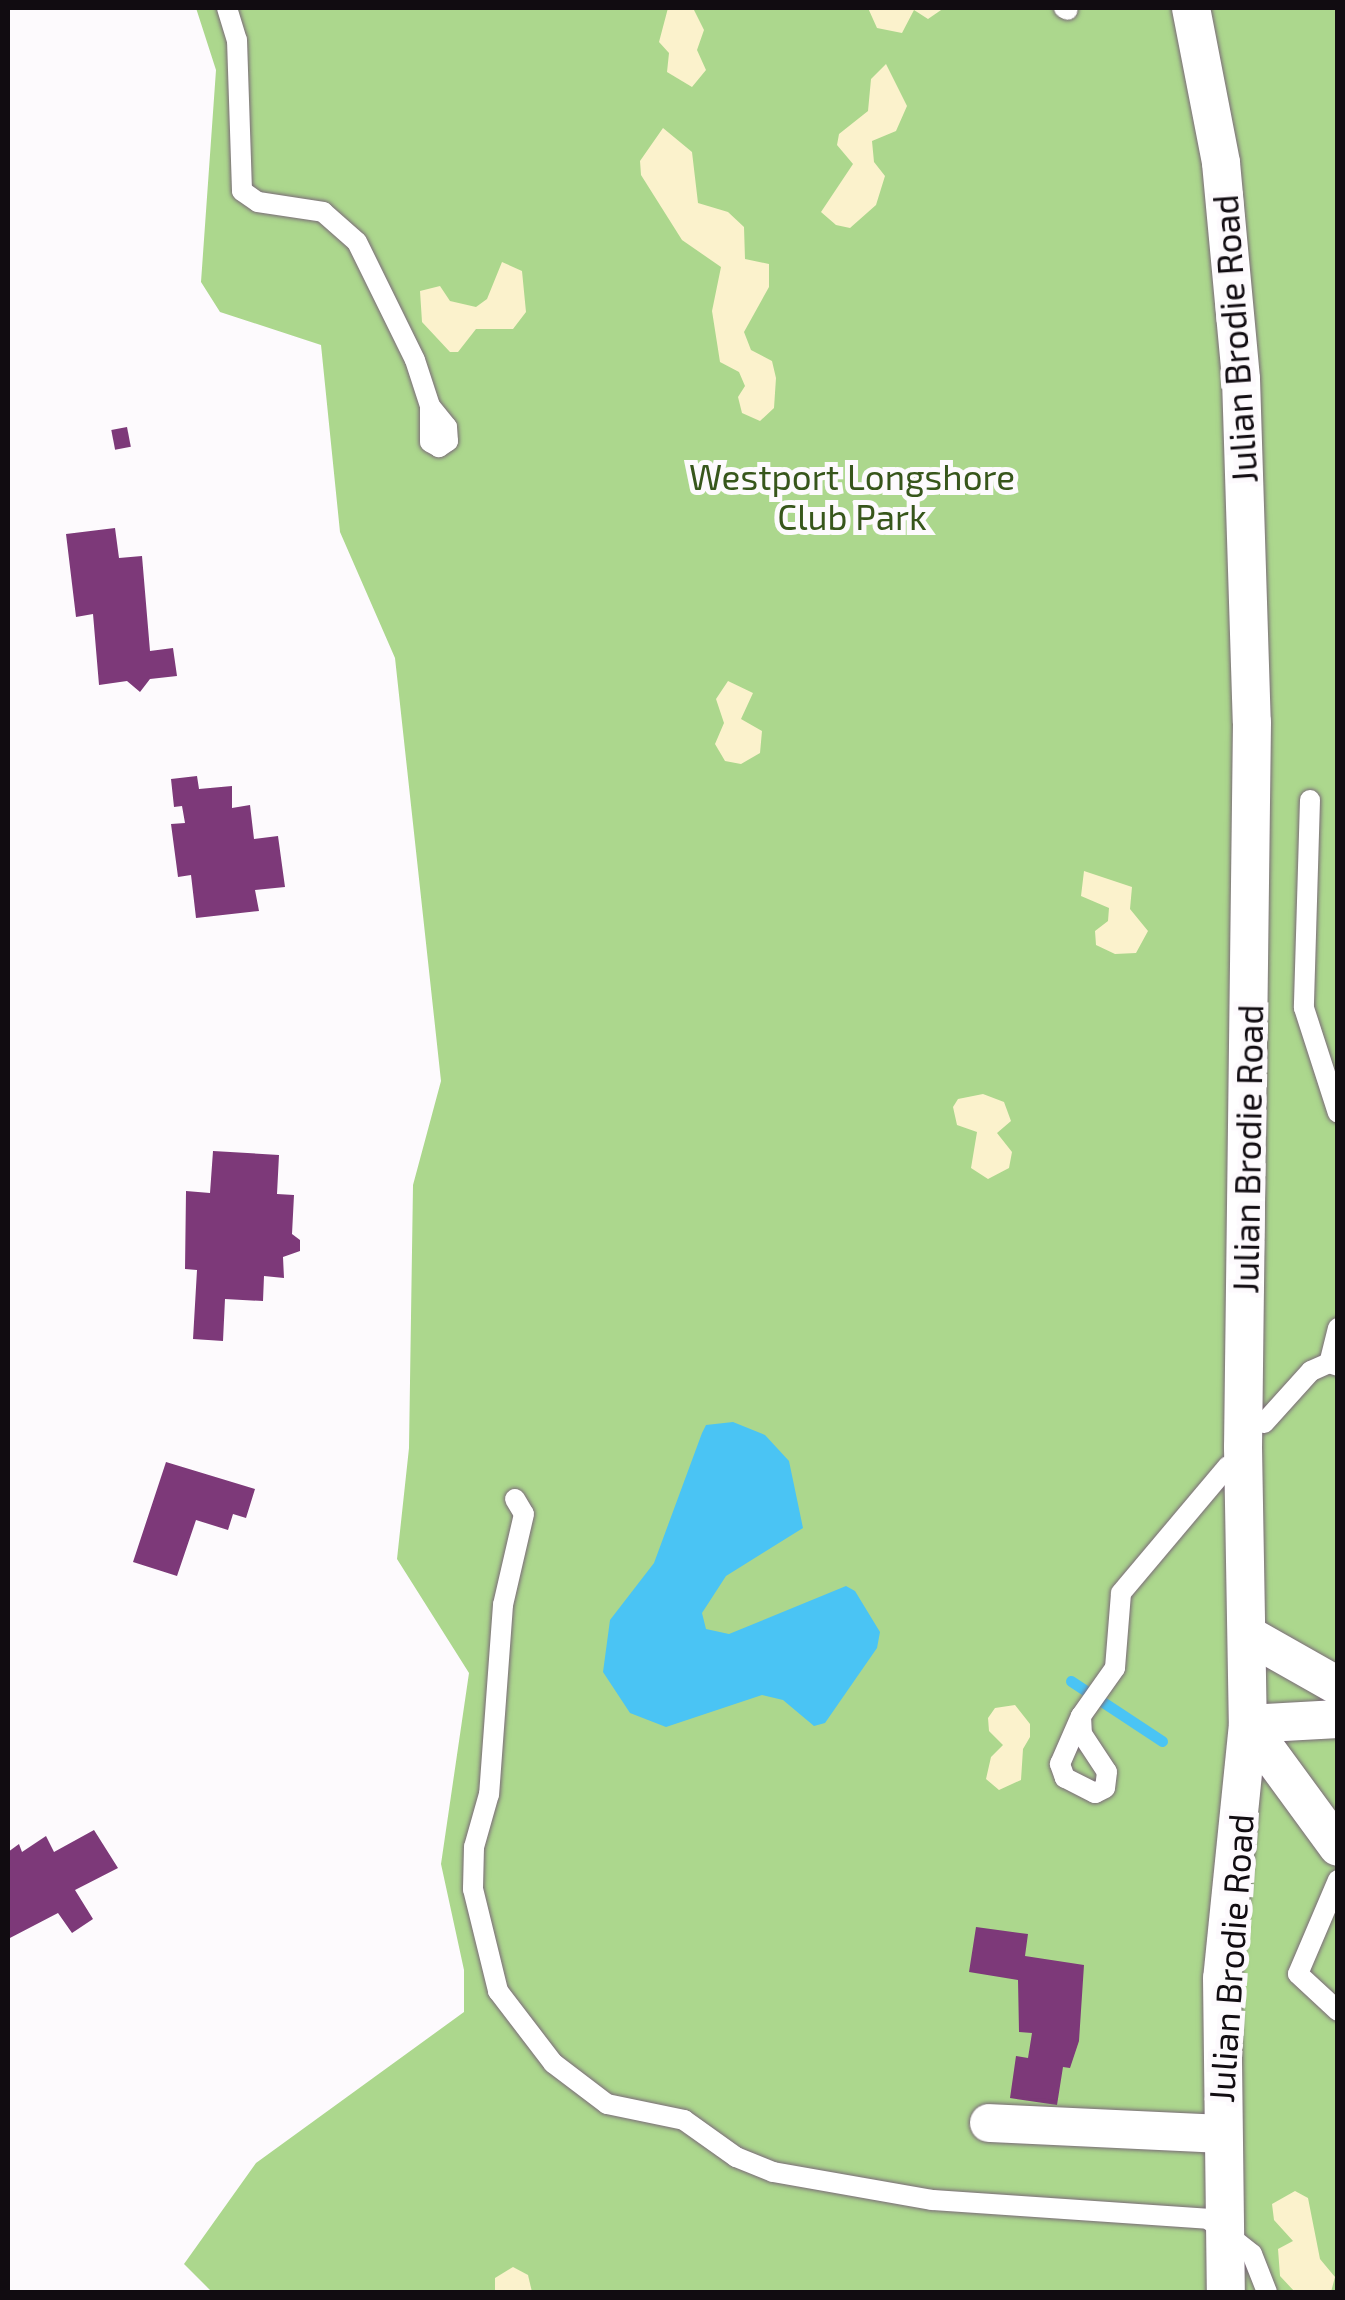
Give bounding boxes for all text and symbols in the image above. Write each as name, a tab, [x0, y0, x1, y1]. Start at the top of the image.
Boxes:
street label: Julian Brodie Road	[1203, 193, 1265, 485]
park label: Westport Longshore Club Park	[689, 455, 1015, 537]
street label: Julian Brodie Road	[1223, 1004, 1271, 1294]
street label: Julian Brodie Road	[1199, 1812, 1261, 2104]

